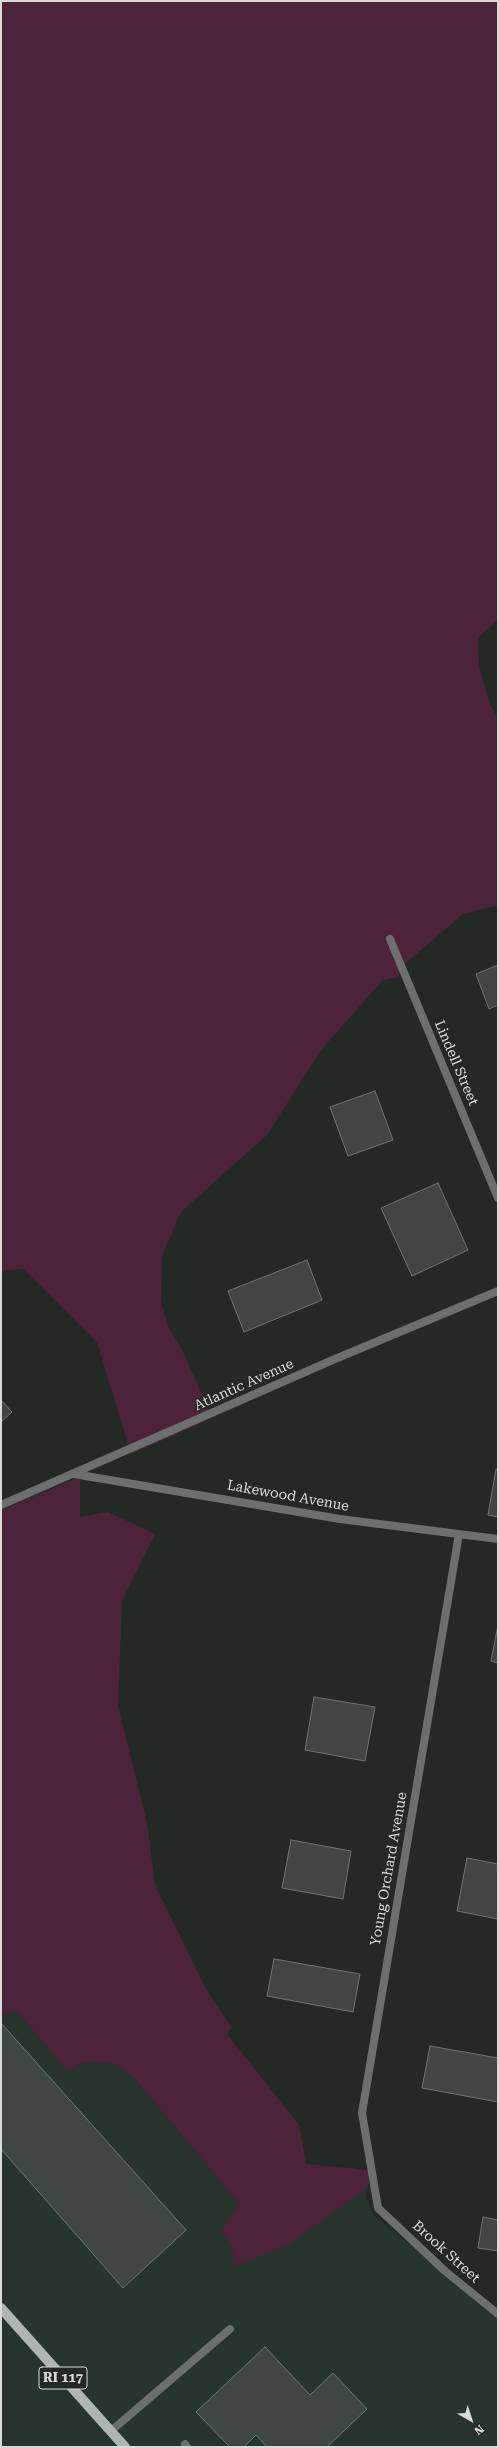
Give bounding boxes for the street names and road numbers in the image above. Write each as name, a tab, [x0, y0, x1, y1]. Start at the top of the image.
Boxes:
street label: Lindell Street	[430, 1018, 482, 1108]
street label: Atlantic Avenue	[192, 1356, 296, 1414]
street label: Lakewood Avenue	[226, 1477, 350, 1515]
street label: Young Orchard Avenue	[367, 1791, 411, 1947]
street label: Brook Street	[409, 2217, 483, 2287]
road number: RI 117	[39, 2367, 87, 2389]

